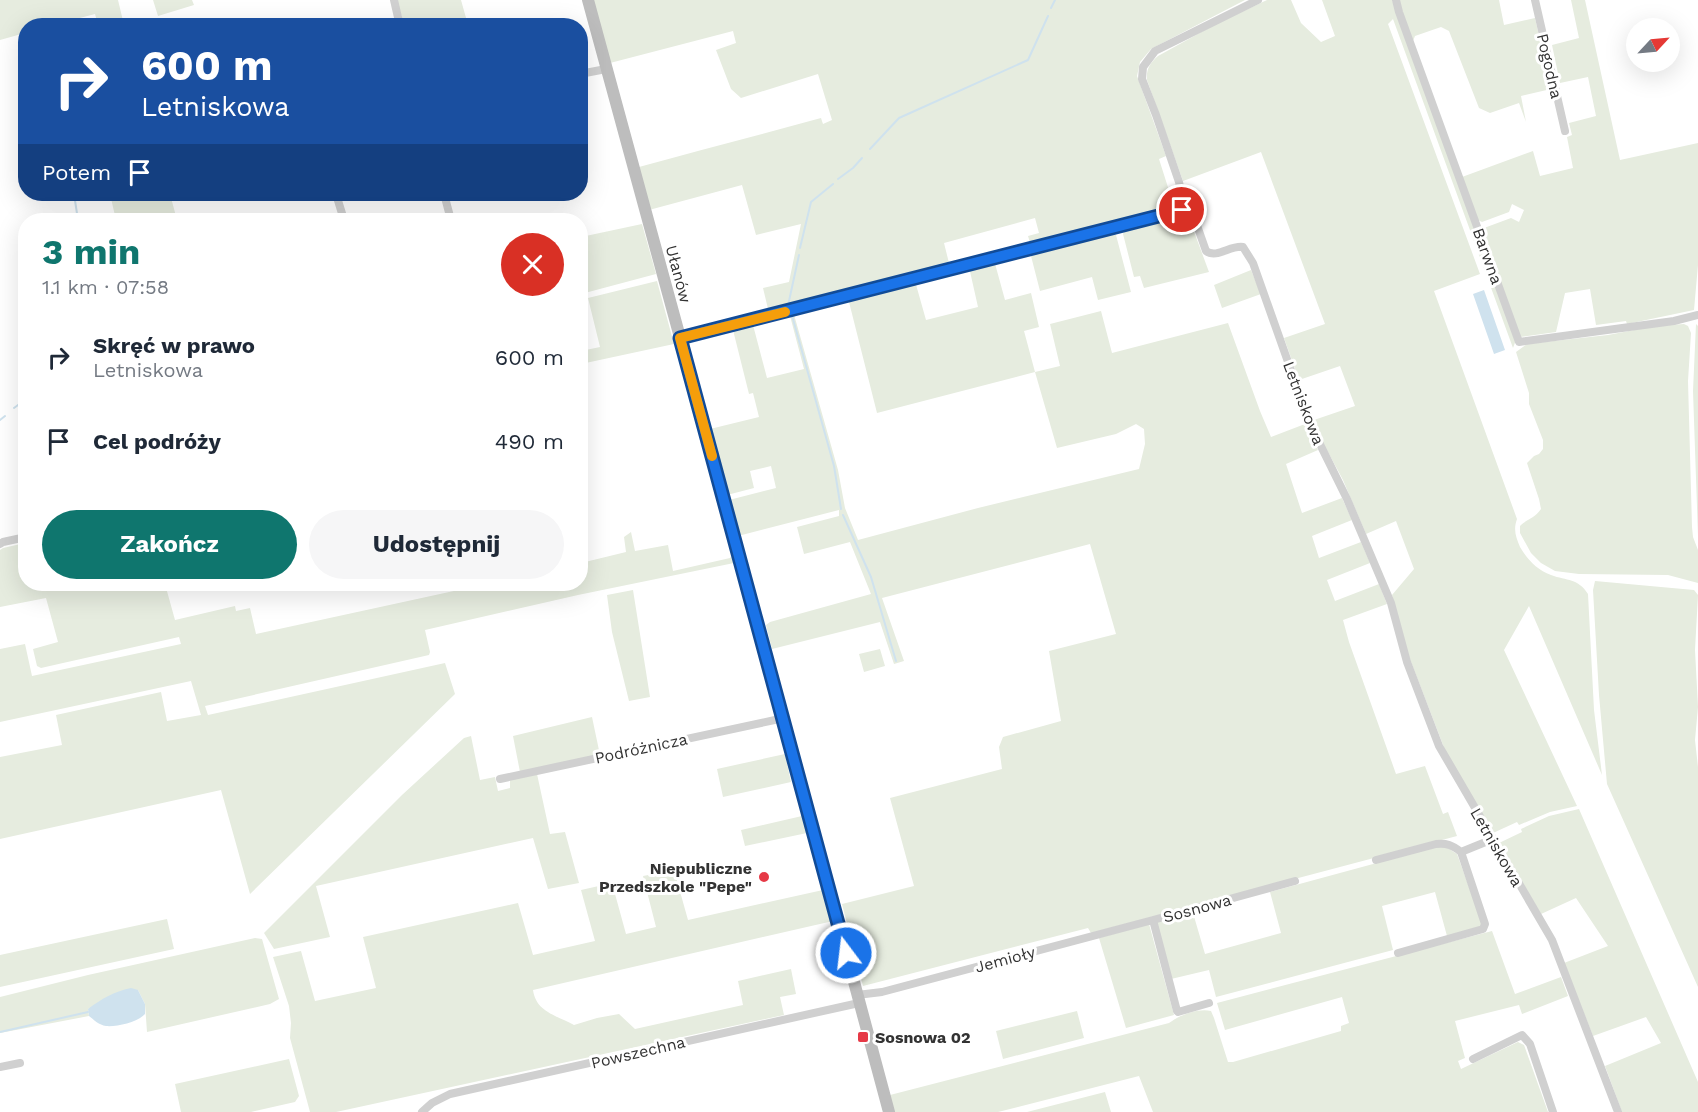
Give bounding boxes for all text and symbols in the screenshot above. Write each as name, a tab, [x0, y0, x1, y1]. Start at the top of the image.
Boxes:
north arrow	[1626, 18, 1680, 72]
map controls	[1626, 18, 1680, 72]
street label: Pogodna	[1533, 32, 1566, 101]
text: 600 m	[141, 41, 273, 90]
icon: right	[42, 42, 120, 120]
text: Letniskowa	[141, 91, 290, 123]
icon: arrive	[123, 156, 156, 189]
text: Potem	[42, 160, 111, 185]
pin	[1156, 184, 1207, 235]
icon: arrive	[1165, 193, 1198, 226]
street label: Barwna	[1469, 225, 1506, 287]
text: 3 min	[42, 231, 140, 273]
button: close	[501, 233, 564, 296]
street label: Ułanów	[662, 243, 695, 305]
text: 1.1 km · 07:58	[42, 275, 169, 299]
text: Skręć w prawo	[93, 333, 255, 358]
icon: right	[42, 341, 75, 374]
text: 600 m	[495, 345, 564, 370]
text: Letniskowa	[93, 358, 203, 382]
street label: Letniskowa	[1279, 359, 1328, 448]
icon: arrive	[42, 425, 75, 458]
text: Cel podróży	[93, 429, 221, 454]
text: 490 m	[495, 429, 564, 454]
button: Zakończ	[42, 510, 297, 579]
button: Udostępnij	[309, 510, 564, 579]
street label: Podróżnicza	[593, 729, 689, 768]
street label: Letniskowa	[1466, 804, 1527, 890]
place label: Niepubliczne Przedszkole "Pepe"	[599, 859, 752, 896]
marker: Niepubliczne Przedszkole "Pepe"	[757, 870, 771, 884]
street label: Sosnowa	[1161, 890, 1233, 927]
position arrow	[814, 921, 878, 985]
street label: Jemioły	[973, 942, 1038, 977]
place label: Sosnowa 02	[875, 1028, 971, 1047]
marker: Sosnowa 02	[856, 1030, 870, 1044]
street label: Powszechna	[589, 1032, 687, 1073]

